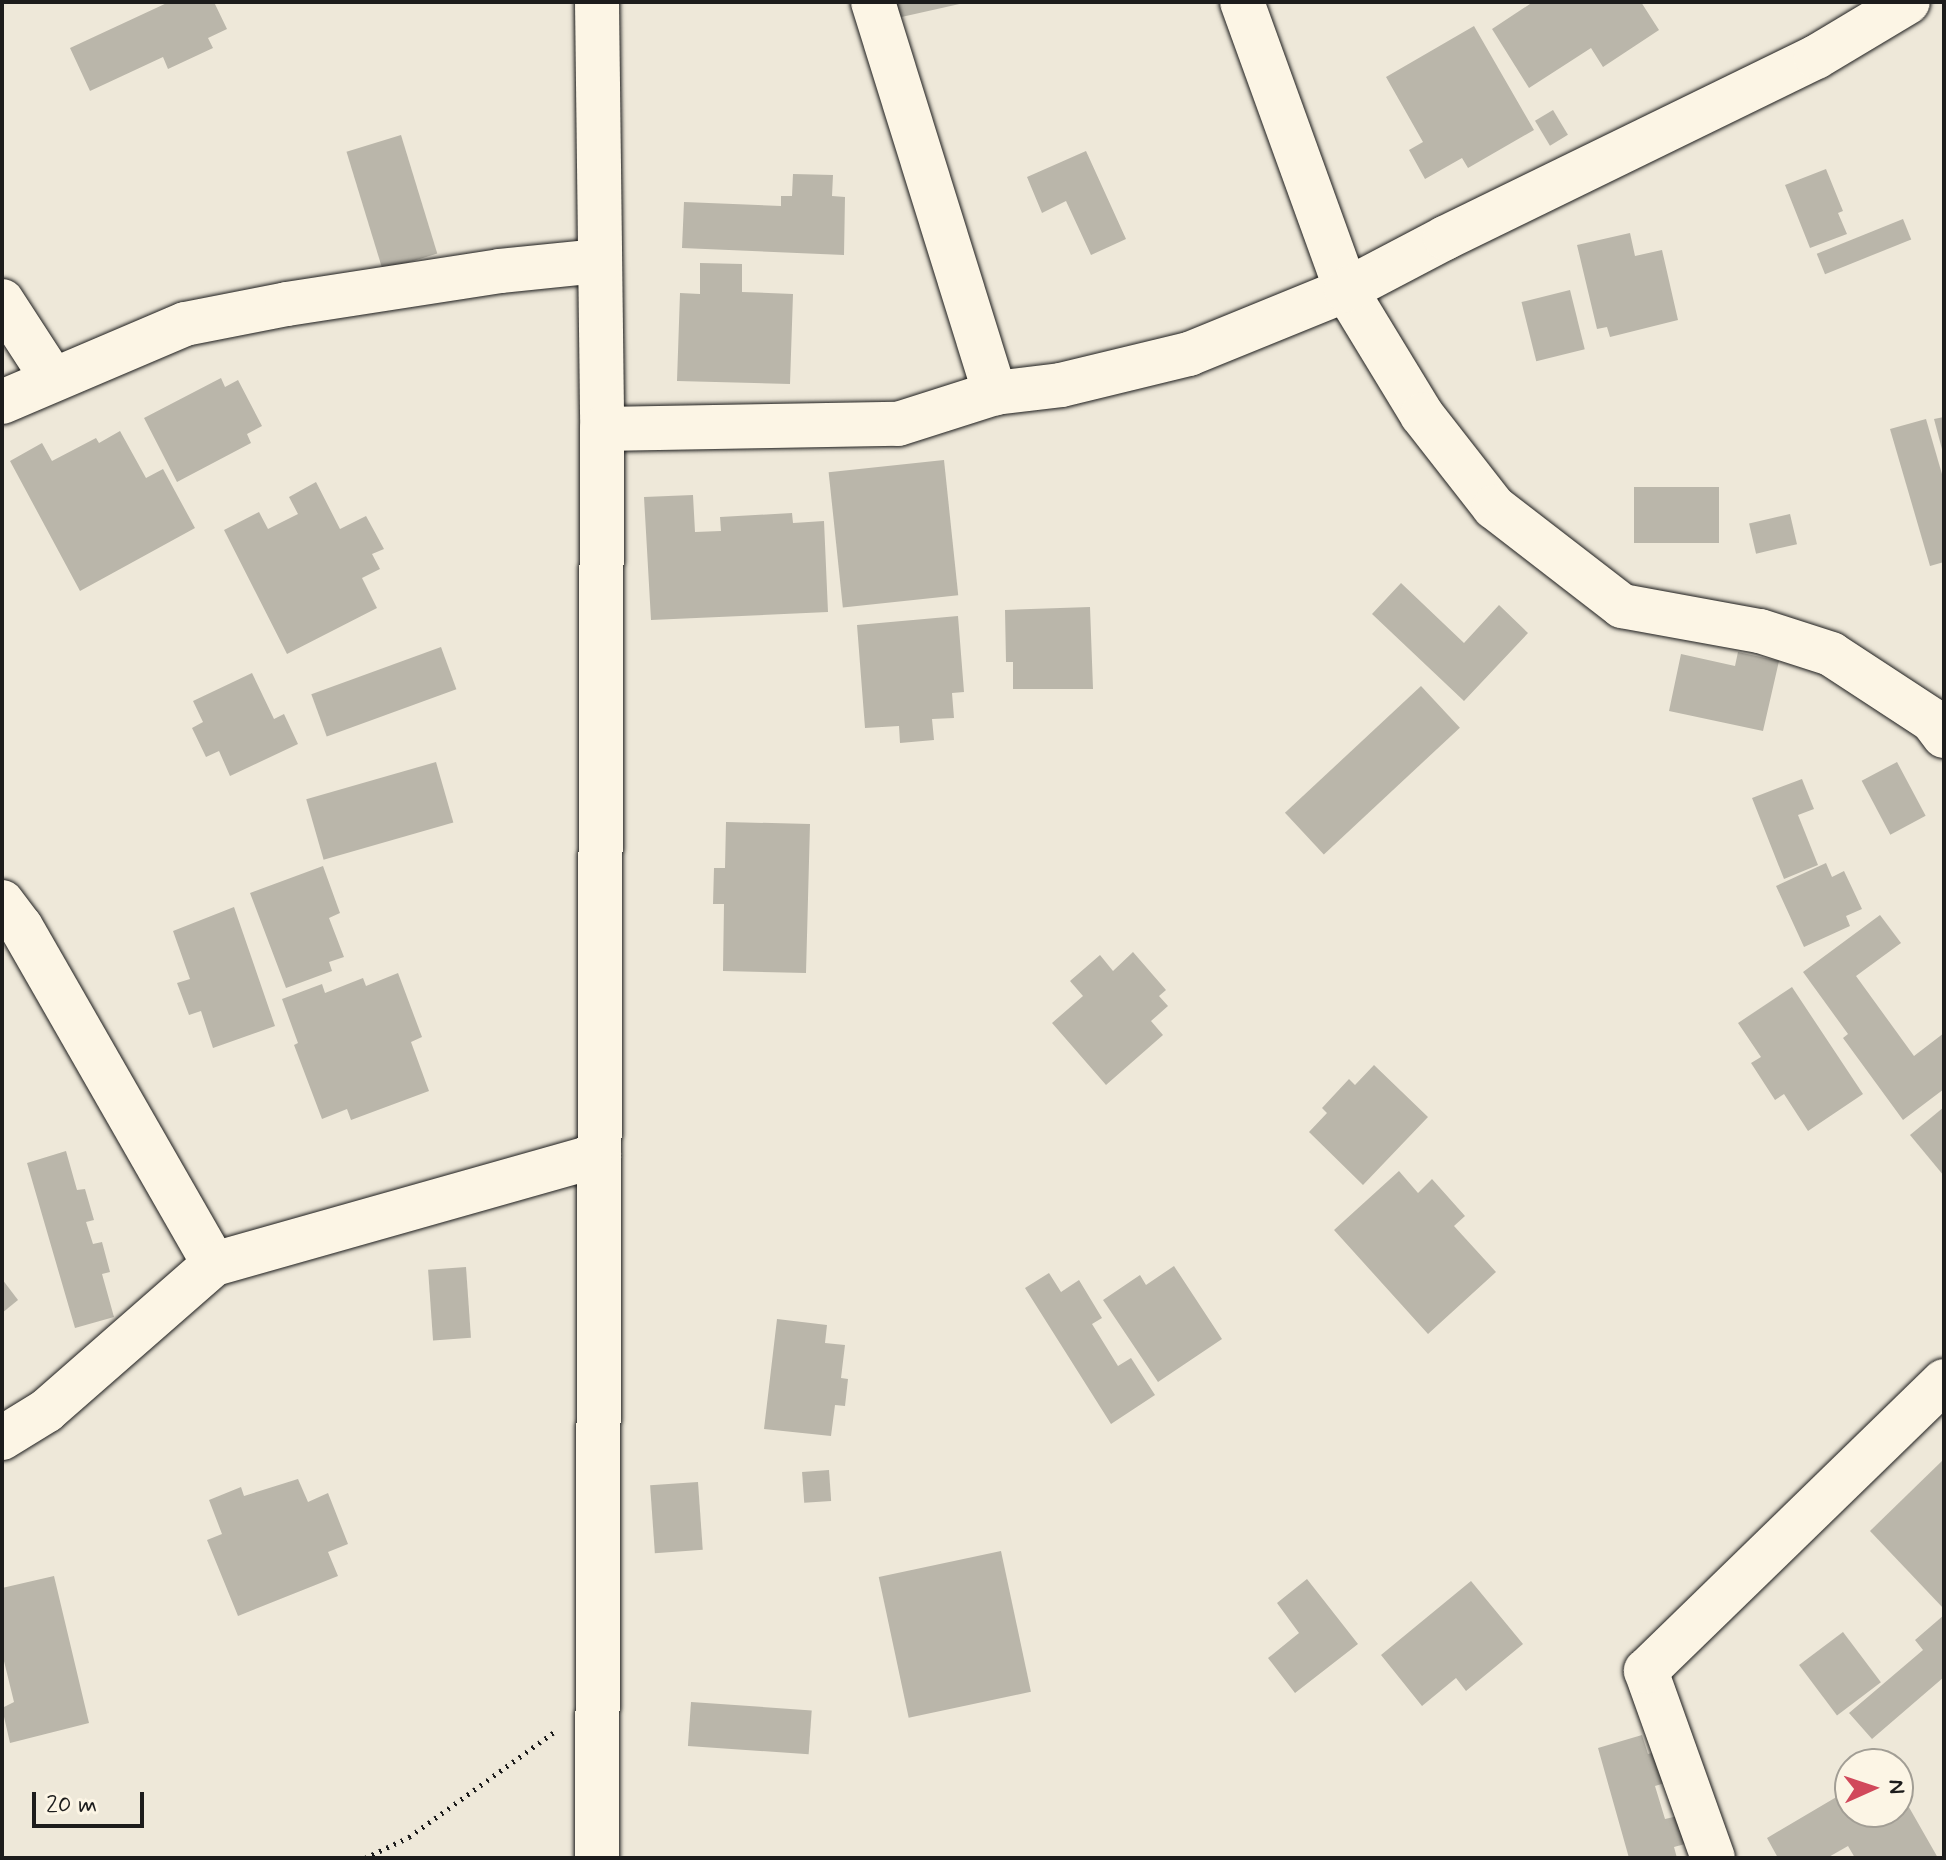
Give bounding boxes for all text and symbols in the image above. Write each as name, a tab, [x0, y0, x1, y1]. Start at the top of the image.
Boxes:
north arrow	[1834, 1748, 1914, 1828]
scale bar	[36, 1776, 148, 1826]
text: N	[1882, 1779, 1910, 1795]
text: 20 m	[46, 1790, 97, 1821]

